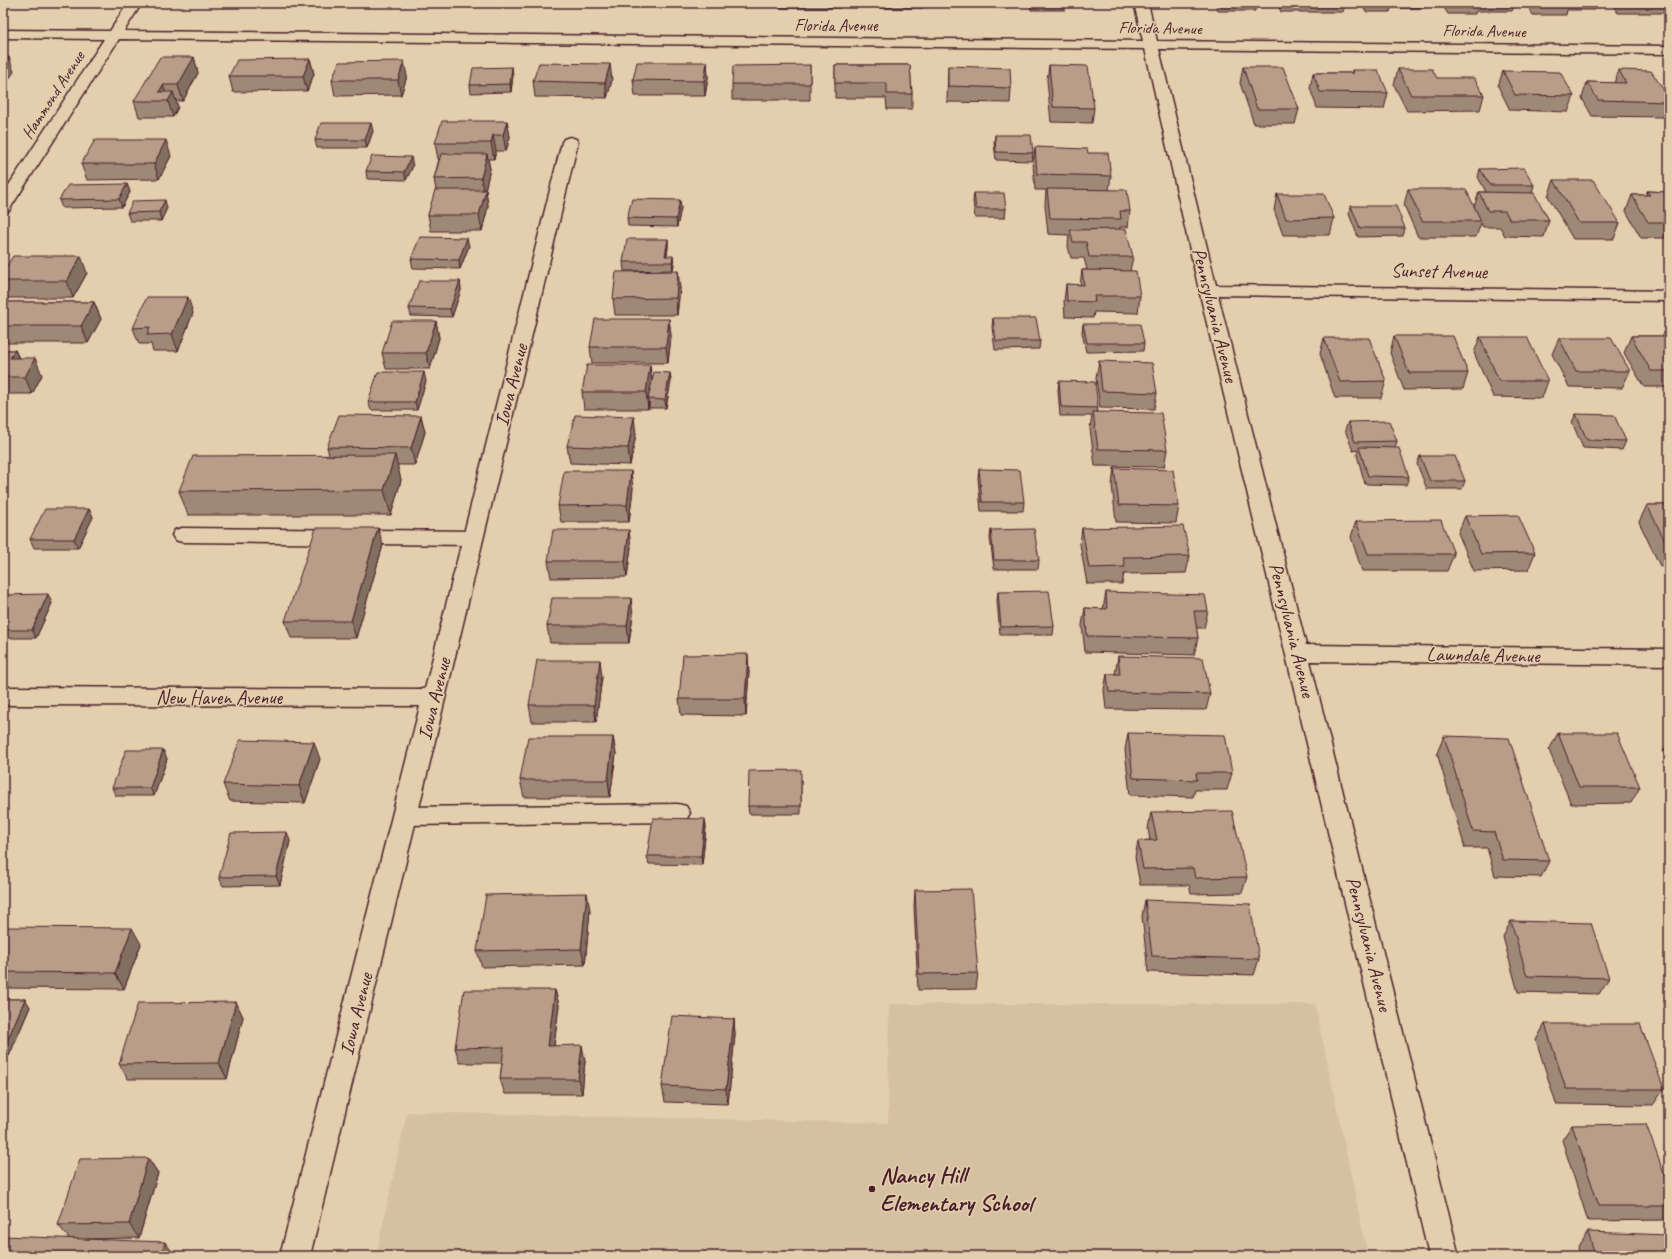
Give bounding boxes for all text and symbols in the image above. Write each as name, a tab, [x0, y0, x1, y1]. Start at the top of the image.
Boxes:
street label: Florida Avenue	[794, 15, 879, 36]
street label: Florida Avenue	[1118, 17, 1203, 39]
street label: Florida Avenue	[1442, 20, 1527, 42]
street label: Hammond Avenue	[17, 46, 90, 143]
street label: Pennsylvania Avenue	[1186, 245, 1244, 386]
street label: Sunset Avenue	[1391, 258, 1489, 284]
street label: Iowa Avenue	[489, 340, 534, 429]
street label: Pennsylvania Avenue	[1263, 560, 1321, 701]
street label: Lawndale Avenue	[1426, 642, 1541, 669]
street label: Iowa Avenue	[412, 654, 457, 743]
street label: New Haven Avenue	[156, 685, 284, 710]
street label: Pennsylvania Avenue	[1340, 874, 1398, 1015]
street label: Iowa Avenue	[334, 969, 379, 1058]
place label: Nancy Hill Elementary School	[880, 1160, 1037, 1218]
marker: Nancy Hill Elementary School	[867, 1184, 877, 1194]

